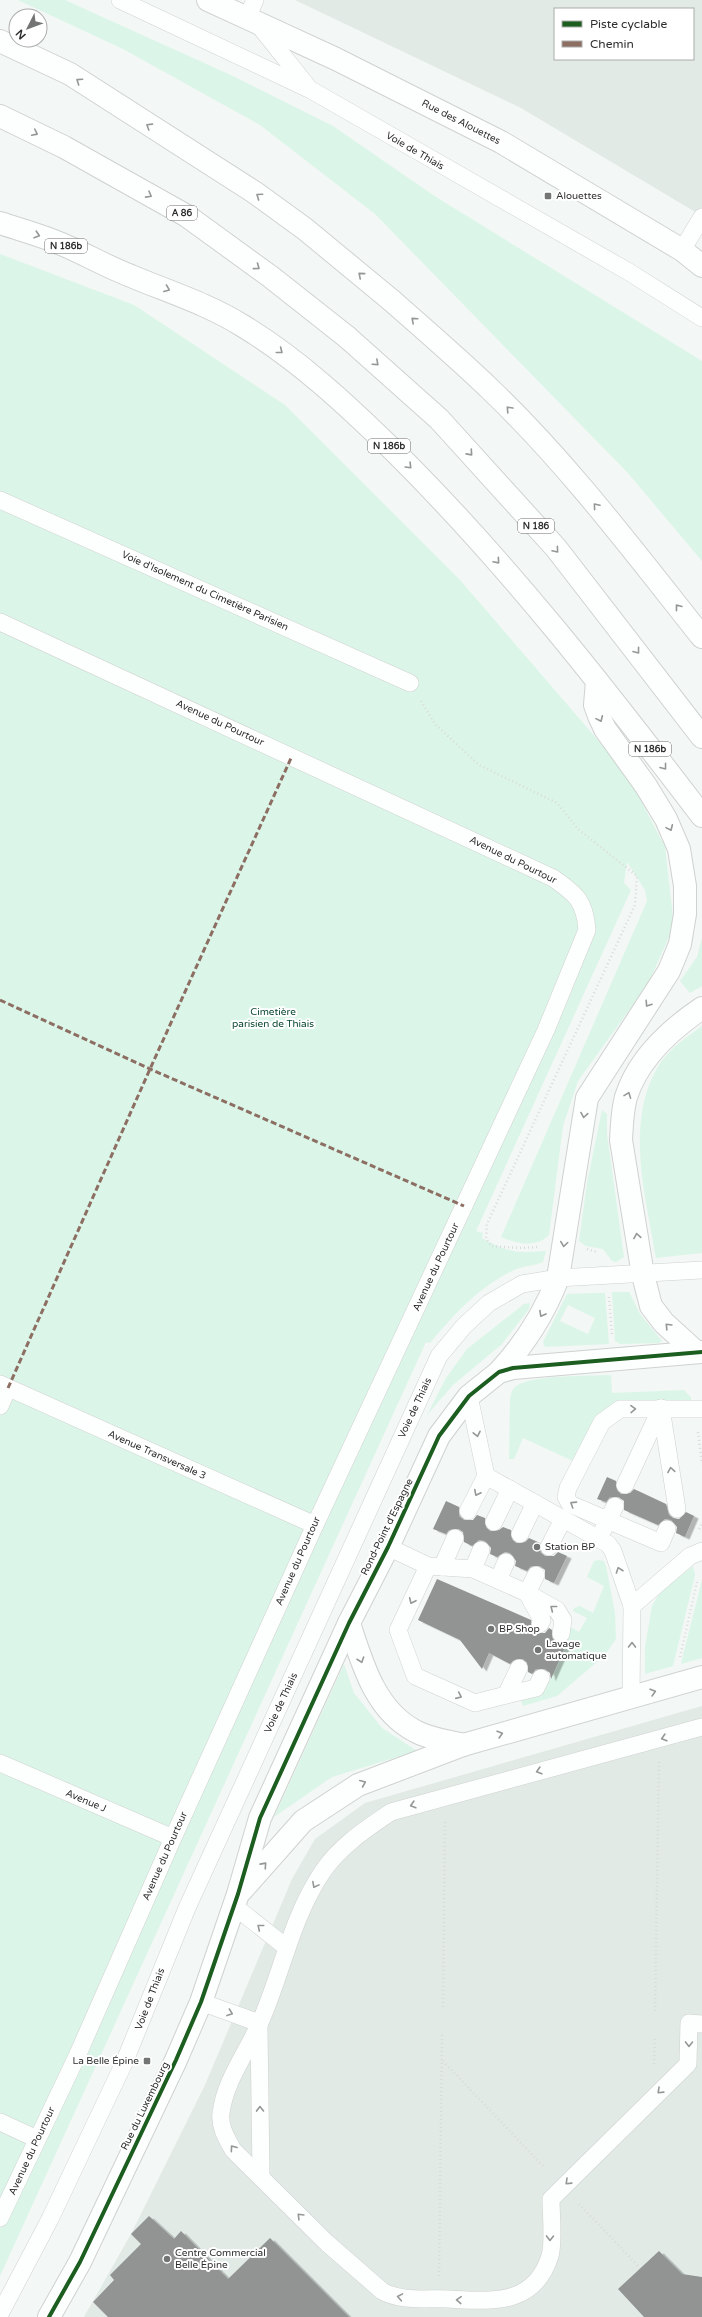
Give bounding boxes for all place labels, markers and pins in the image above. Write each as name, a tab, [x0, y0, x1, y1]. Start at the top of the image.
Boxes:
place label: Alouettes	[556, 190, 602, 202]
marker: Alouettes	[543, 191, 553, 201]
place label: Station BP	[545, 1541, 595, 1553]
marker: Station BP	[532, 1542, 542, 1552]
place label: BP Shop	[499, 1623, 540, 1635]
marker: BP Shop	[486, 1624, 496, 1634]
place label: Lavage automatique	[546, 1638, 607, 1662]
marker: Lavage automatique	[533, 1645, 543, 1655]
place label: La Belle Épine	[72, 2055, 139, 2067]
marker: La Belle Épine	[142, 2056, 152, 2066]
place label: Centre Commercial Belle Épine	[175, 2247, 266, 2271]
marker: Centre Commercial Belle Épine	[162, 2254, 172, 2264]

